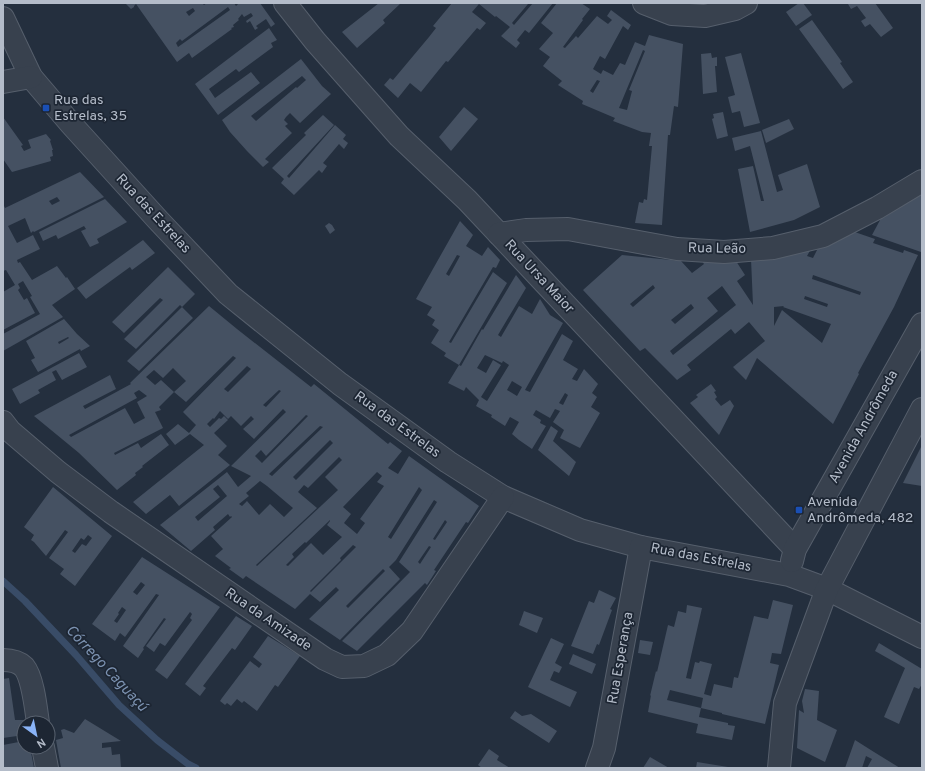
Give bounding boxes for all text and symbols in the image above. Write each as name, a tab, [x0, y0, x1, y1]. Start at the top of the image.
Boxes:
place label: Rua das Estrelas, 35	[54, 92, 127, 125]
marker: Rua das Estrelas, 35	[41, 103, 51, 113]
street label: Rua das Estrelas	[112, 171, 194, 257]
street label: Rua Ursa Maior	[500, 237, 578, 318]
street label: Rua Leão	[688, 240, 746, 258]
street label: Avenida Andrômeda	[826, 367, 902, 487]
street label: Rua das Estrelas	[351, 388, 443, 462]
place label: Avenida Andrômeda, 482	[807, 494, 913, 527]
marker: Avenida Andrômeda, 482	[794, 505, 804, 515]
street label: Rua das Estrelas	[649, 540, 753, 576]
street label: Rua da Amizade	[222, 585, 314, 655]
street label: Rua Esperança	[605, 611, 637, 705]
water label: Córrego Caguaçú	[61, 622, 152, 717]
north arrow	[16, 715, 56, 755]
text: N	[34, 735, 48, 751]

